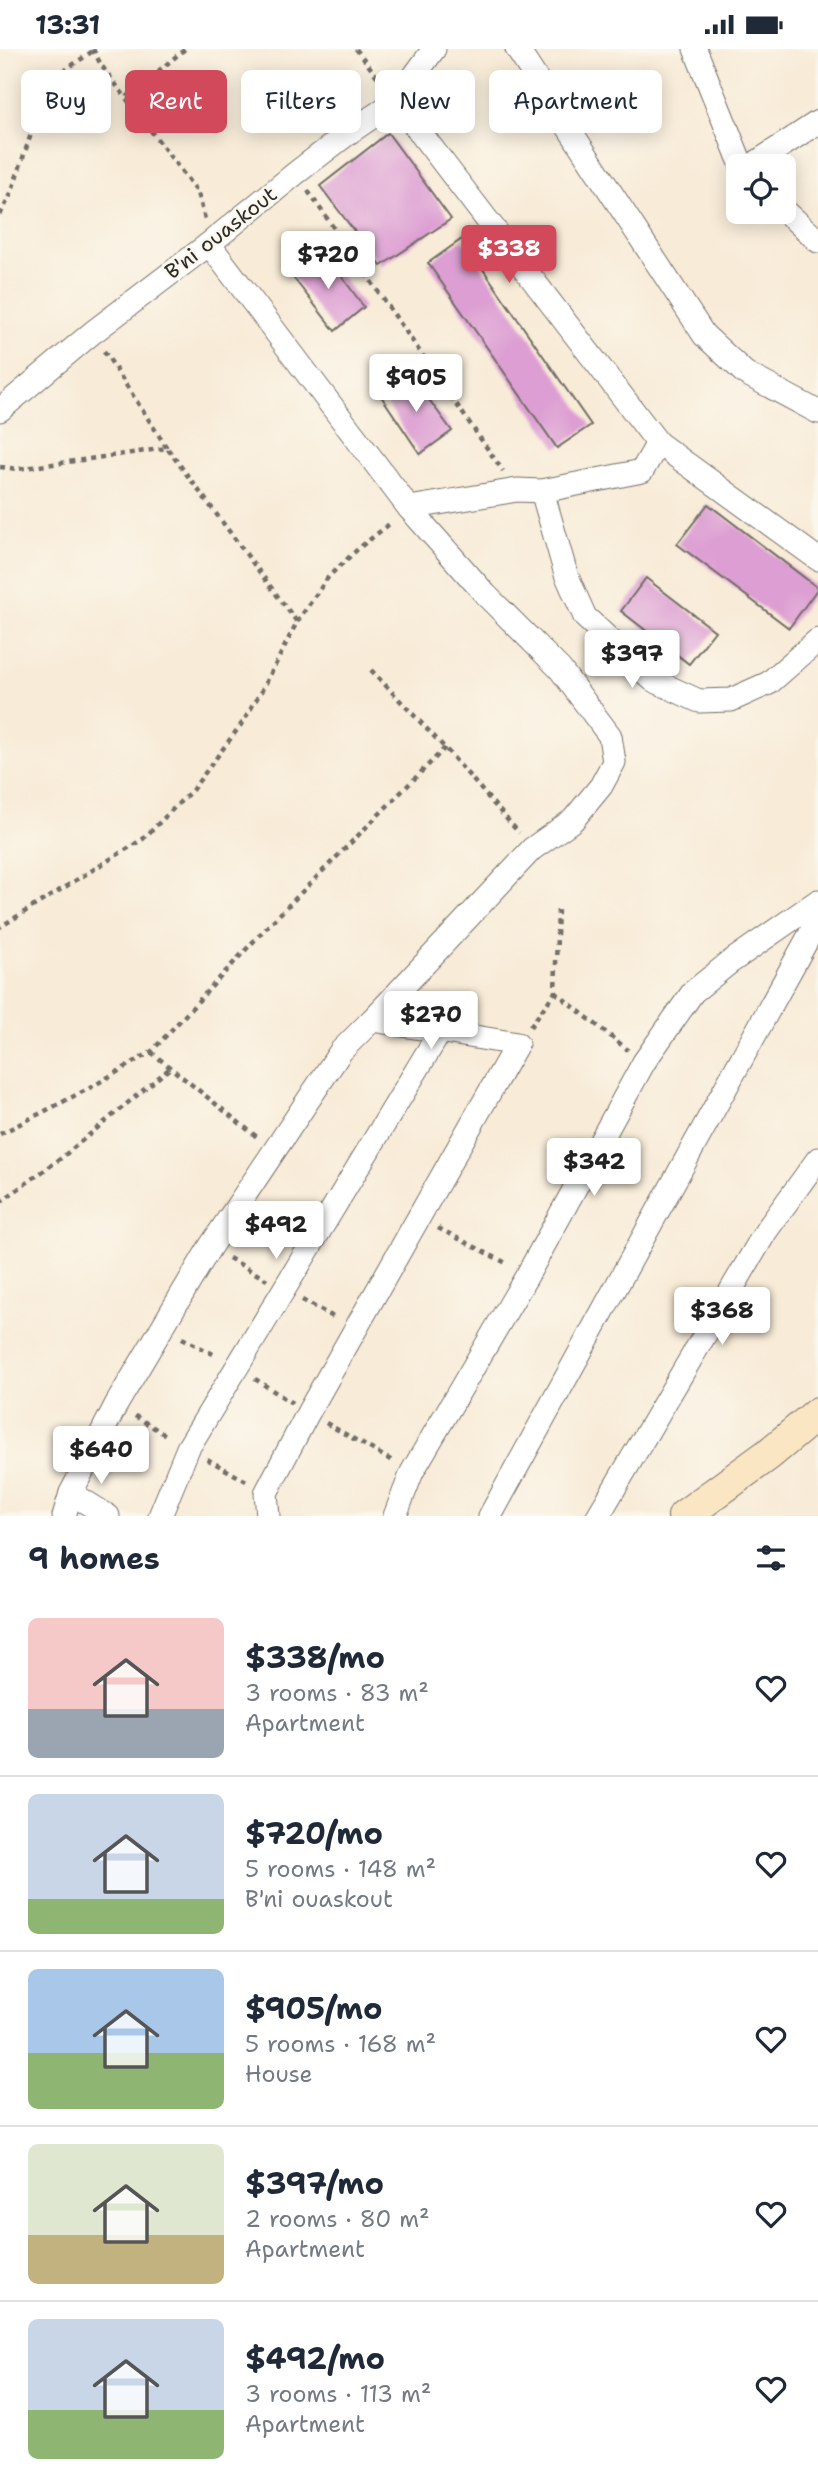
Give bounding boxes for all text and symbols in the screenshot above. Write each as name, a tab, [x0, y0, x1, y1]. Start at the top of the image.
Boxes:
text: 13:31	[35, 7, 100, 42]
chip: Buy	[21, 70, 111, 133]
chip: Rent	[125, 70, 227, 133]
chip: Filters	[241, 70, 361, 133]
chip: New	[375, 70, 475, 133]
chip: Apartment	[489, 70, 662, 133]
map controls	[726, 154, 796, 224]
button: locate	[726, 154, 796, 224]
street label: B'ni ouaskout	[159, 180, 283, 286]
pin: $338	[468, 225, 550, 285]
pin: $720	[287, 231, 369, 291]
text: $338	[477, 233, 541, 263]
text: $720	[297, 239, 359, 269]
pin: $905	[375, 355, 457, 414]
text: $905	[385, 362, 447, 392]
pin: $397	[591, 631, 673, 690]
text: $397	[601, 638, 663, 668]
pin: $270	[390, 991, 472, 1051]
text: $270	[400, 999, 462, 1029]
pin: $342	[553, 1139, 635, 1198]
text: $342	[563, 1146, 625, 1176]
pin: $492	[235, 1201, 317, 1261]
text: $492	[245, 1209, 307, 1239]
pin: $368	[681, 1287, 763, 1347]
text: $368	[690, 1295, 754, 1325]
pin: $640	[60, 1427, 142, 1486]
text: $640	[69, 1434, 133, 1464]
text: 9 homes	[28, 1538, 160, 1579]
icon: filters	[752, 1539, 790, 1577]
text: $338/mo	[245, 1637, 385, 1678]
icon: home	[84, 1646, 168, 1730]
icon: heart	[752, 1669, 790, 1707]
text: 3 rooms · 83 m²	[245, 1678, 429, 1708]
text: Apartment	[245, 1708, 365, 1738]
text: $720/mo	[245, 1813, 383, 1854]
icon: home	[84, 1822, 168, 1906]
icon: heart	[752, 1845, 790, 1883]
text: 5 rooms · 148 m²	[245, 1854, 436, 1884]
text: B'ni ouaskout	[245, 1884, 393, 1914]
text: $905/mo	[245, 1988, 382, 2029]
icon: home	[84, 1997, 168, 2081]
icon: heart	[752, 2020, 790, 2058]
text: 5 rooms · 168 m²	[245, 2029, 436, 2059]
text: House	[245, 2059, 313, 2089]
text: $397/mo	[245, 2163, 384, 2204]
icon: home	[84, 2172, 168, 2256]
icon: heart	[752, 2195, 790, 2233]
text: 2 rooms · 80 m²	[245, 2204, 430, 2234]
text: Apartment	[245, 2234, 365, 2264]
text: $492/mo	[245, 2338, 385, 2379]
icon: home	[84, 2347, 168, 2431]
icon: heart	[752, 2370, 790, 2408]
text: 3 rooms · 113 m²	[245, 2379, 431, 2409]
text: Apartment	[245, 2409, 365, 2439]

